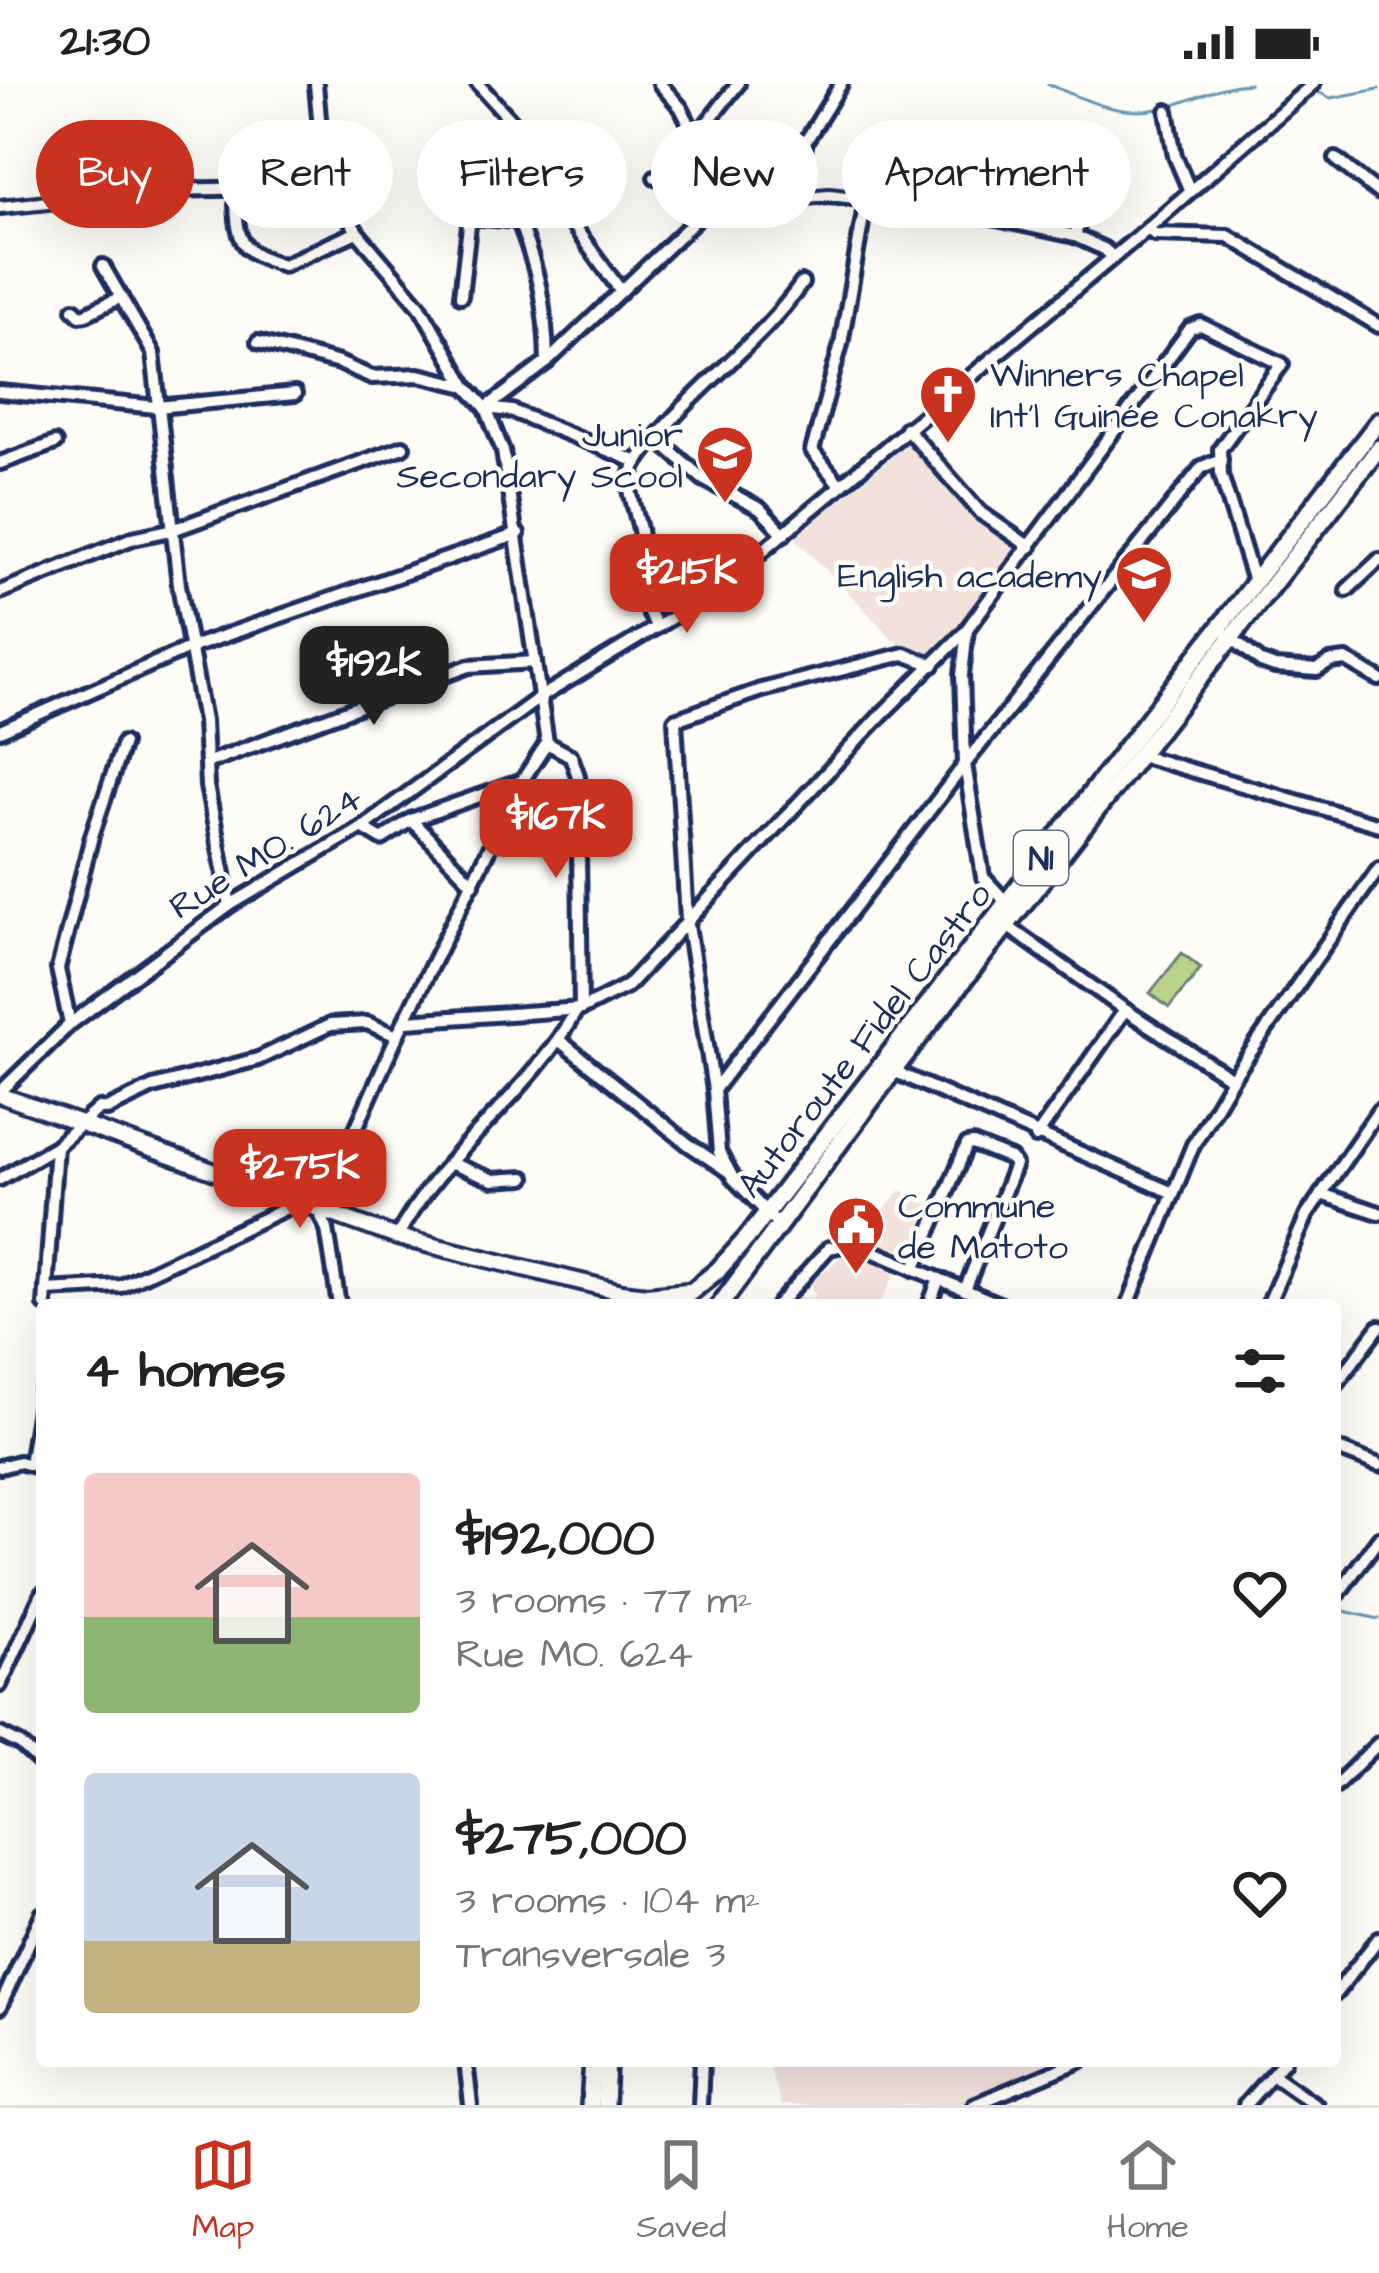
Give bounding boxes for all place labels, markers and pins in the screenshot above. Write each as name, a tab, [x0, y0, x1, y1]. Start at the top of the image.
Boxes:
place label: Winners Chapel Int'l Guinée Conakry	[990, 350, 1318, 442]
church icon: Winners Chapel Int'l Guinée Conakry	[917, 363, 979, 445]
place label: Junior Secondary Scool	[396, 410, 683, 502]
school or university icon: Junior Secondary Scool	[694, 423, 756, 505]
pin: $215K	[603, 534, 771, 636]
school or university icon: English academy	[1113, 543, 1175, 625]
place label: English academy	[838, 551, 1102, 603]
pin: $192K	[290, 626, 458, 728]
pin: $167K	[472, 779, 640, 881]
pin: $275K	[216, 1129, 384, 1231]
place label: Commune de Matoto	[898, 1181, 1068, 1273]
public building icon: Commune de Matoto	[825, 1194, 887, 1276]

